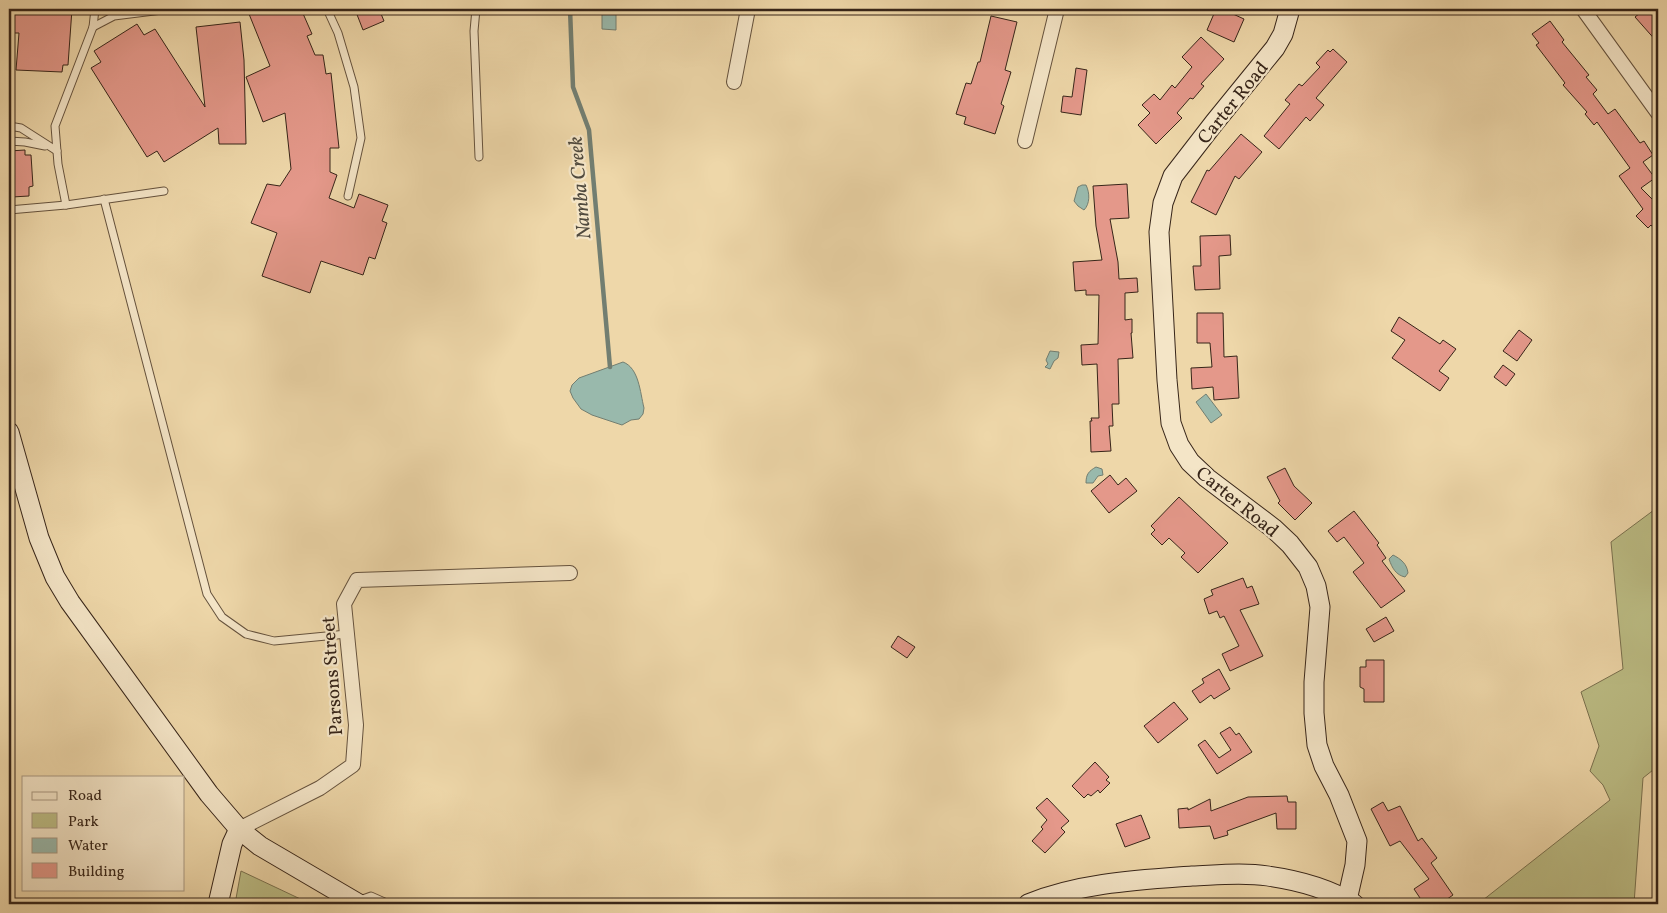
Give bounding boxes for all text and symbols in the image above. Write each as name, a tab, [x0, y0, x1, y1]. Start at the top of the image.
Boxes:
street label: Carter Road	[1192, 56, 1275, 150]
water label: Namba Creek	[563, 135, 599, 241]
street label: Carter Road	[1190, 461, 1284, 544]
street label: Parsons Street	[316, 615, 350, 737]
legend	[22, 776, 185, 890]
text: Road	[68, 786, 102, 807]
text: Park	[68, 812, 99, 833]
text: Water	[68, 836, 108, 857]
text: Building	[68, 862, 125, 883]

